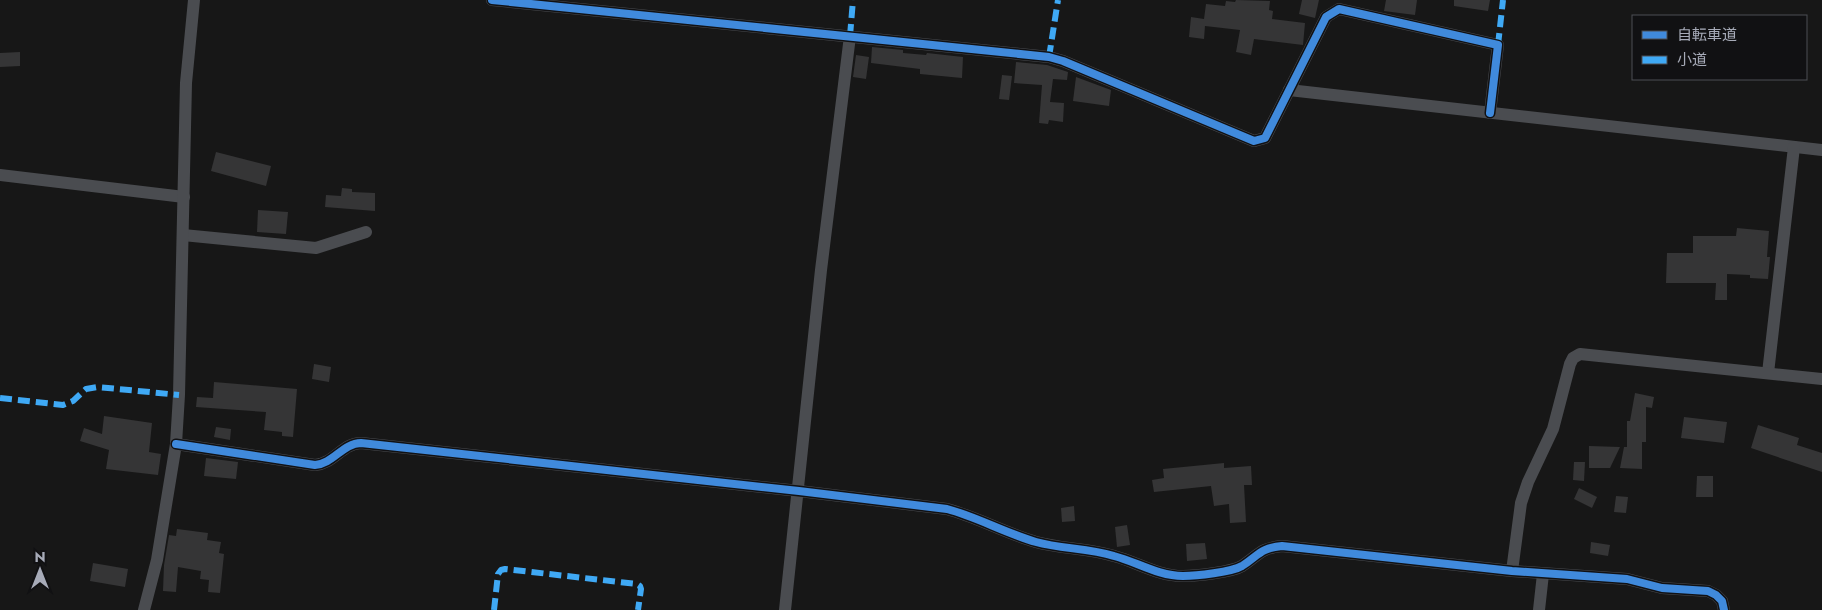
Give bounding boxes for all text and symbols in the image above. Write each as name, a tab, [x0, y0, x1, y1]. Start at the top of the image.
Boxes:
legend	[1632, 15, 1807, 80]
text: 自転車道	[1677, 24, 1737, 46]
text: 小道	[1677, 49, 1707, 71]
north arrow	[15, 545, 65, 595]
text: N	[34, 547, 46, 567]

